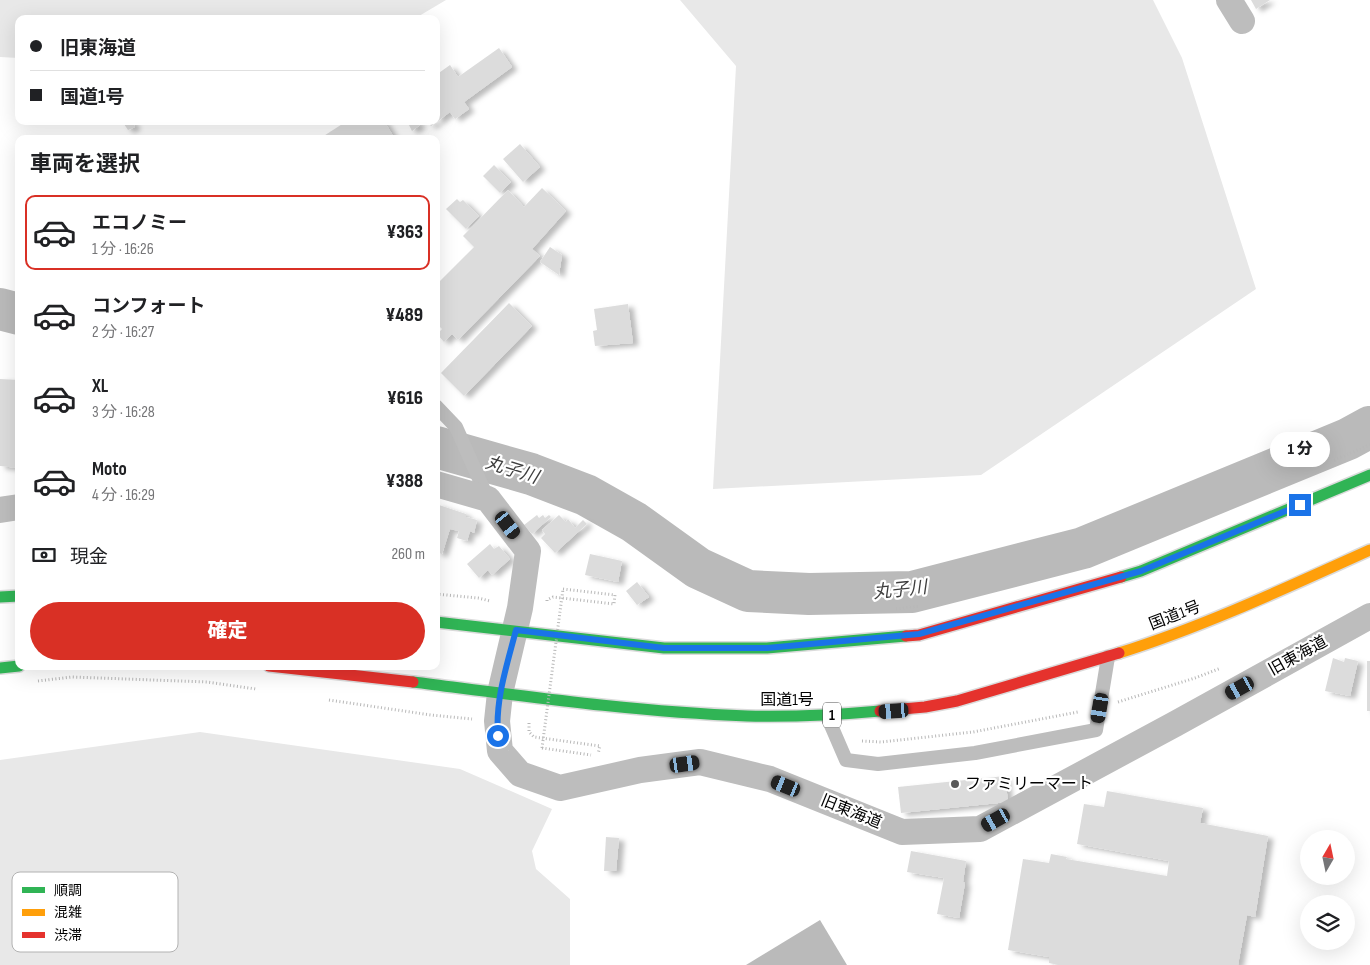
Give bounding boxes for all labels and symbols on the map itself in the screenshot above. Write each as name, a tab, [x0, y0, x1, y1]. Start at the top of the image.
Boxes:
callout: 1 分	[1270, 432, 1330, 468]
water label: 丸子川	[483, 452, 543, 489]
route end	[1289, 494, 1311, 516]
car	[492, 509, 523, 541]
water label: 丸子川	[872, 577, 930, 603]
street label: 国道1号	[1147, 598, 1203, 634]
street label: 旧東海道	[1265, 632, 1331, 680]
car	[1223, 674, 1256, 702]
street label: 国道1号	[760, 691, 814, 710]
car	[1090, 692, 1109, 724]
road number: 1	[823, 702, 841, 728]
car	[878, 702, 909, 720]
route start	[487, 725, 509, 747]
car	[669, 754, 700, 774]
car	[769, 773, 802, 799]
place label: ファミリーマート	[965, 775, 1093, 794]
marker: ファミリーマート	[949, 778, 961, 790]
street label: 旧東海道	[818, 791, 884, 833]
car	[979, 806, 1012, 834]
north arrow	[1300, 830, 1355, 885]
legend	[12, 872, 178, 952]
text: 順調	[54, 882, 82, 899]
text: 混雑	[54, 904, 82, 921]
text: 渋滞	[54, 927, 82, 944]

